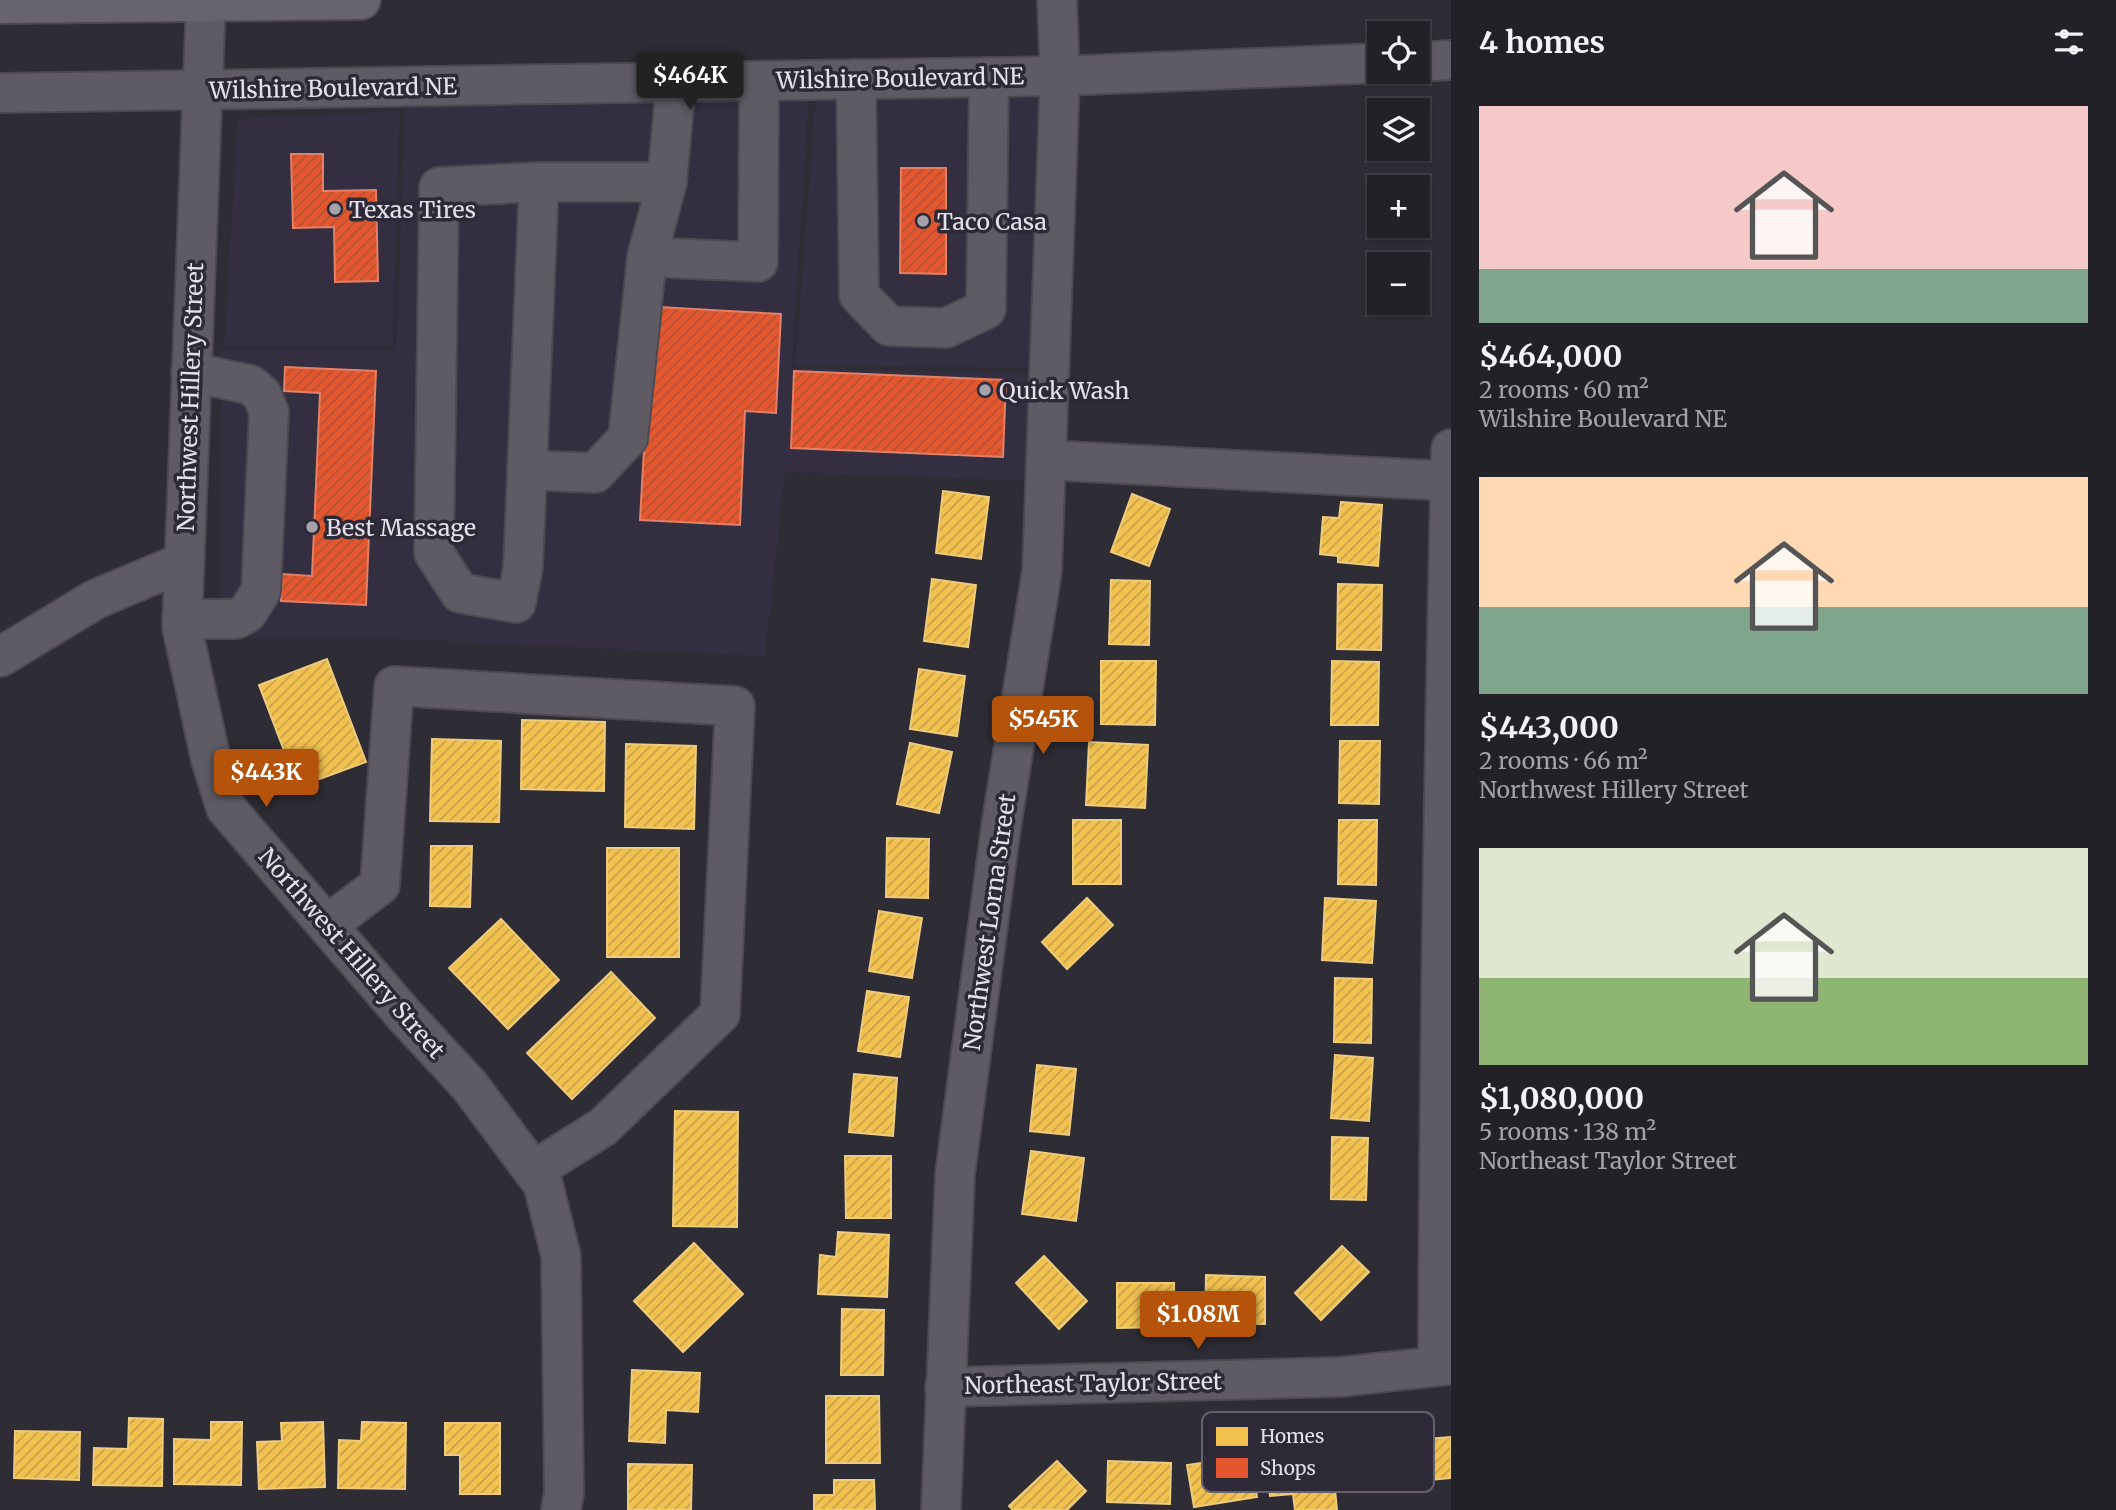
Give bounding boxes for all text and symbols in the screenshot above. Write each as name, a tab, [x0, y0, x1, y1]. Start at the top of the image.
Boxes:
map controls	[1367, 21, 1430, 315]
button: locate	[1367, 21, 1430, 84]
text: 4 homes	[1479, 23, 1605, 61]
icon: filters	[2050, 23, 2088, 61]
pin: $464K	[641, 52, 739, 112]
text: $464K	[652, 60, 728, 89]
street label: Wilshire Boulevard NE	[775, 61, 1025, 95]
street label: Wilshire Boulevard NE	[208, 71, 458, 105]
button: layers	[1367, 98, 1430, 161]
icon: home	[1721, 152, 1847, 278]
button: +	[1367, 175, 1430, 238]
place label: Texas Tires	[349, 195, 476, 224]
marker: Texas Tires	[327, 201, 343, 217]
place label: Taco Casa	[937, 207, 1047, 236]
marker: Taco Casa	[915, 213, 931, 229]
button: −	[1367, 252, 1430, 315]
street label: Northwest Hillery Street	[171, 262, 209, 532]
text: $464,000	[1479, 337, 1622, 375]
text: 2 rooms · 60 m²	[1479, 375, 1649, 404]
place label: Quick Wash	[999, 376, 1130, 405]
marker: Quick Wash	[977, 382, 993, 398]
text: Wilshire Boulevard NE	[1479, 404, 1727, 433]
place label: Best Massage	[326, 513, 476, 542]
marker: Best Massage	[304, 519, 320, 535]
icon: home	[1721, 523, 1847, 649]
pin: $545K	[994, 696, 1092, 756]
text: $545K	[1008, 704, 1078, 733]
text: $443,000	[1479, 708, 1619, 746]
text: 2 rooms · 66 m²	[1479, 746, 1648, 775]
pin: $443K	[217, 750, 315, 809]
text: $443K	[230, 757, 302, 786]
text: Northwest Hillery Street	[1479, 775, 1748, 804]
street label: Northwest Lorna Street	[957, 792, 1021, 1052]
street label: Northwest Hillery Street	[253, 842, 451, 1064]
icon: home	[1721, 894, 1847, 1020]
text: $1,080,000	[1479, 1079, 1644, 1117]
text: 5 rooms · 138 m²	[1479, 1117, 1656, 1146]
text: Northeast Taylor Street	[1479, 1146, 1737, 1175]
pin: $1.08M	[1141, 1292, 1255, 1351]
text: $1.08M	[1156, 1299, 1240, 1328]
street label: Northeast Taylor Street	[964, 1366, 1222, 1400]
legend	[1202, 1412, 1434, 1492]
text: Homes	[1260, 1424, 1324, 1448]
text: Shops	[1260, 1456, 1316, 1480]

